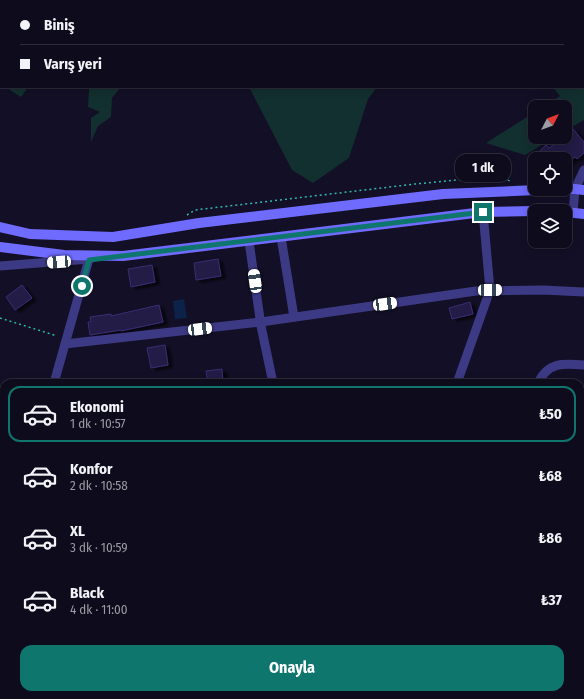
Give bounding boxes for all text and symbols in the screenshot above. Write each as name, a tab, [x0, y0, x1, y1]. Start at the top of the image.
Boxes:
text: Biniş	[44, 16, 75, 34]
text: Varış yeri	[44, 55, 102, 73]
north arrow	[528, 100, 572, 144]
map controls	[528, 100, 572, 248]
button: locate	[528, 152, 572, 196]
callout: 1 dk	[455, 154, 511, 182]
text: 1 dk	[472, 160, 494, 175]
route end	[474, 203, 492, 221]
button: layers	[528, 204, 572, 248]
car	[47, 255, 71, 269]
car	[247, 268, 263, 294]
route start	[73, 277, 91, 295]
car	[478, 284, 502, 296]
car	[372, 296, 398, 312]
car	[187, 322, 213, 336]
icon: car	[22, 396, 58, 432]
text: Ekonomi	[70, 398, 124, 416]
text: ₺50	[539, 405, 562, 423]
text: 1 dk · 10:57	[70, 416, 126, 431]
icon: car	[22, 458, 58, 494]
text: Konfor	[70, 460, 113, 478]
text: ₺68	[538, 467, 562, 485]
text: 2 dk · 10:58	[70, 478, 128, 493]
icon: car	[22, 520, 58, 556]
text: XL	[70, 522, 85, 540]
text: ₺86	[538, 529, 562, 547]
text: 3 dk · 10:59	[70, 540, 128, 555]
icon: car	[22, 582, 58, 618]
text: Black	[70, 584, 104, 602]
text: ₺37	[541, 591, 562, 609]
text: 4 dk · 11:00	[70, 602, 128, 617]
button: Onayla	[20, 645, 564, 691]

